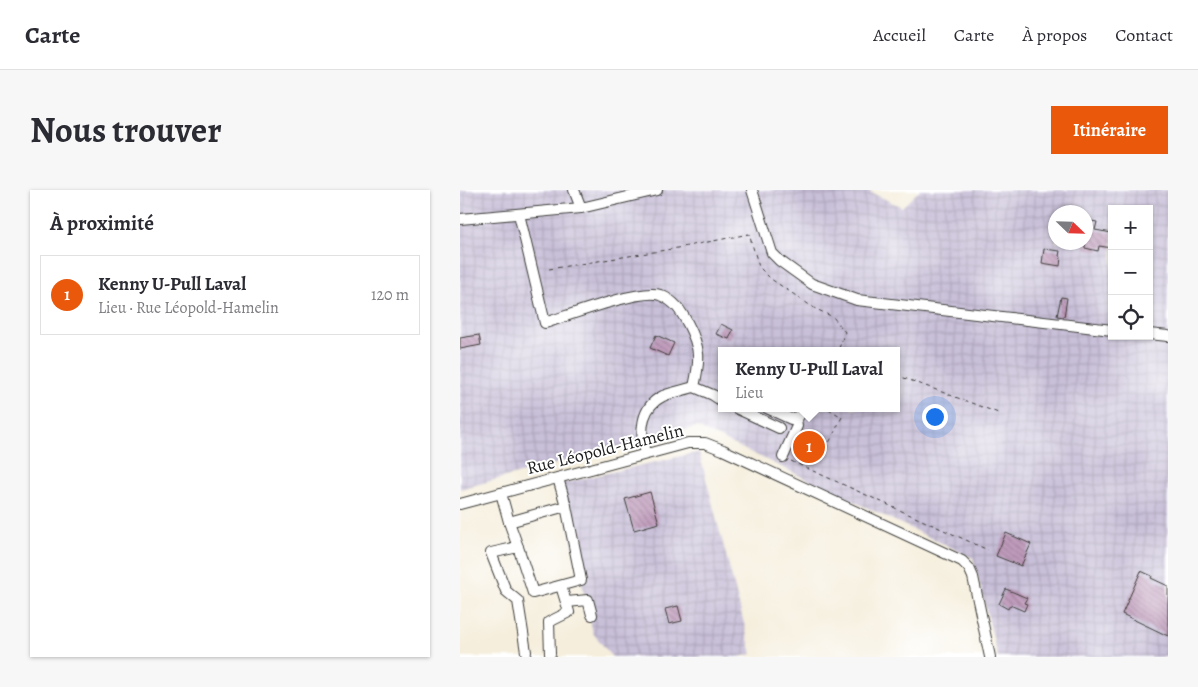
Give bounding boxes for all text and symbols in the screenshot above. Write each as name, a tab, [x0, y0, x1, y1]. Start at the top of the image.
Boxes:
text: Carte	[25, 19, 80, 51]
text: Accueil	[873, 23, 926, 47]
text: Carte	[954, 23, 994, 47]
text: À propos	[1022, 23, 1087, 47]
text: Contact	[1115, 23, 1173, 47]
text: Nous trouver	[30, 106, 222, 154]
button: Itinéraire	[1051, 106, 1168, 154]
north arrow	[1048, 205, 1093, 250]
map controls	[1108, 205, 1153, 340]
button: +	[1108, 205, 1153, 250]
text: À proximité	[50, 209, 154, 237]
button: −	[1108, 250, 1153, 295]
text: Kenny U-Pull Laval	[98, 271, 246, 297]
text: 1	[64, 284, 70, 306]
text: 120 m	[371, 284, 409, 306]
button: locate	[1108, 295, 1153, 340]
text: Lieu · Rue Léopold-Hamelin	[98, 297, 279, 319]
popup	[718, 347, 900, 412]
text: Kenny U-Pull Laval	[735, 356, 883, 382]
text: Lieu	[735, 382, 763, 404]
your location	[922, 404, 948, 430]
street label: Rue Léopold-Hamelin	[524, 418, 686, 480]
pin: 1	[793, 428, 825, 466]

